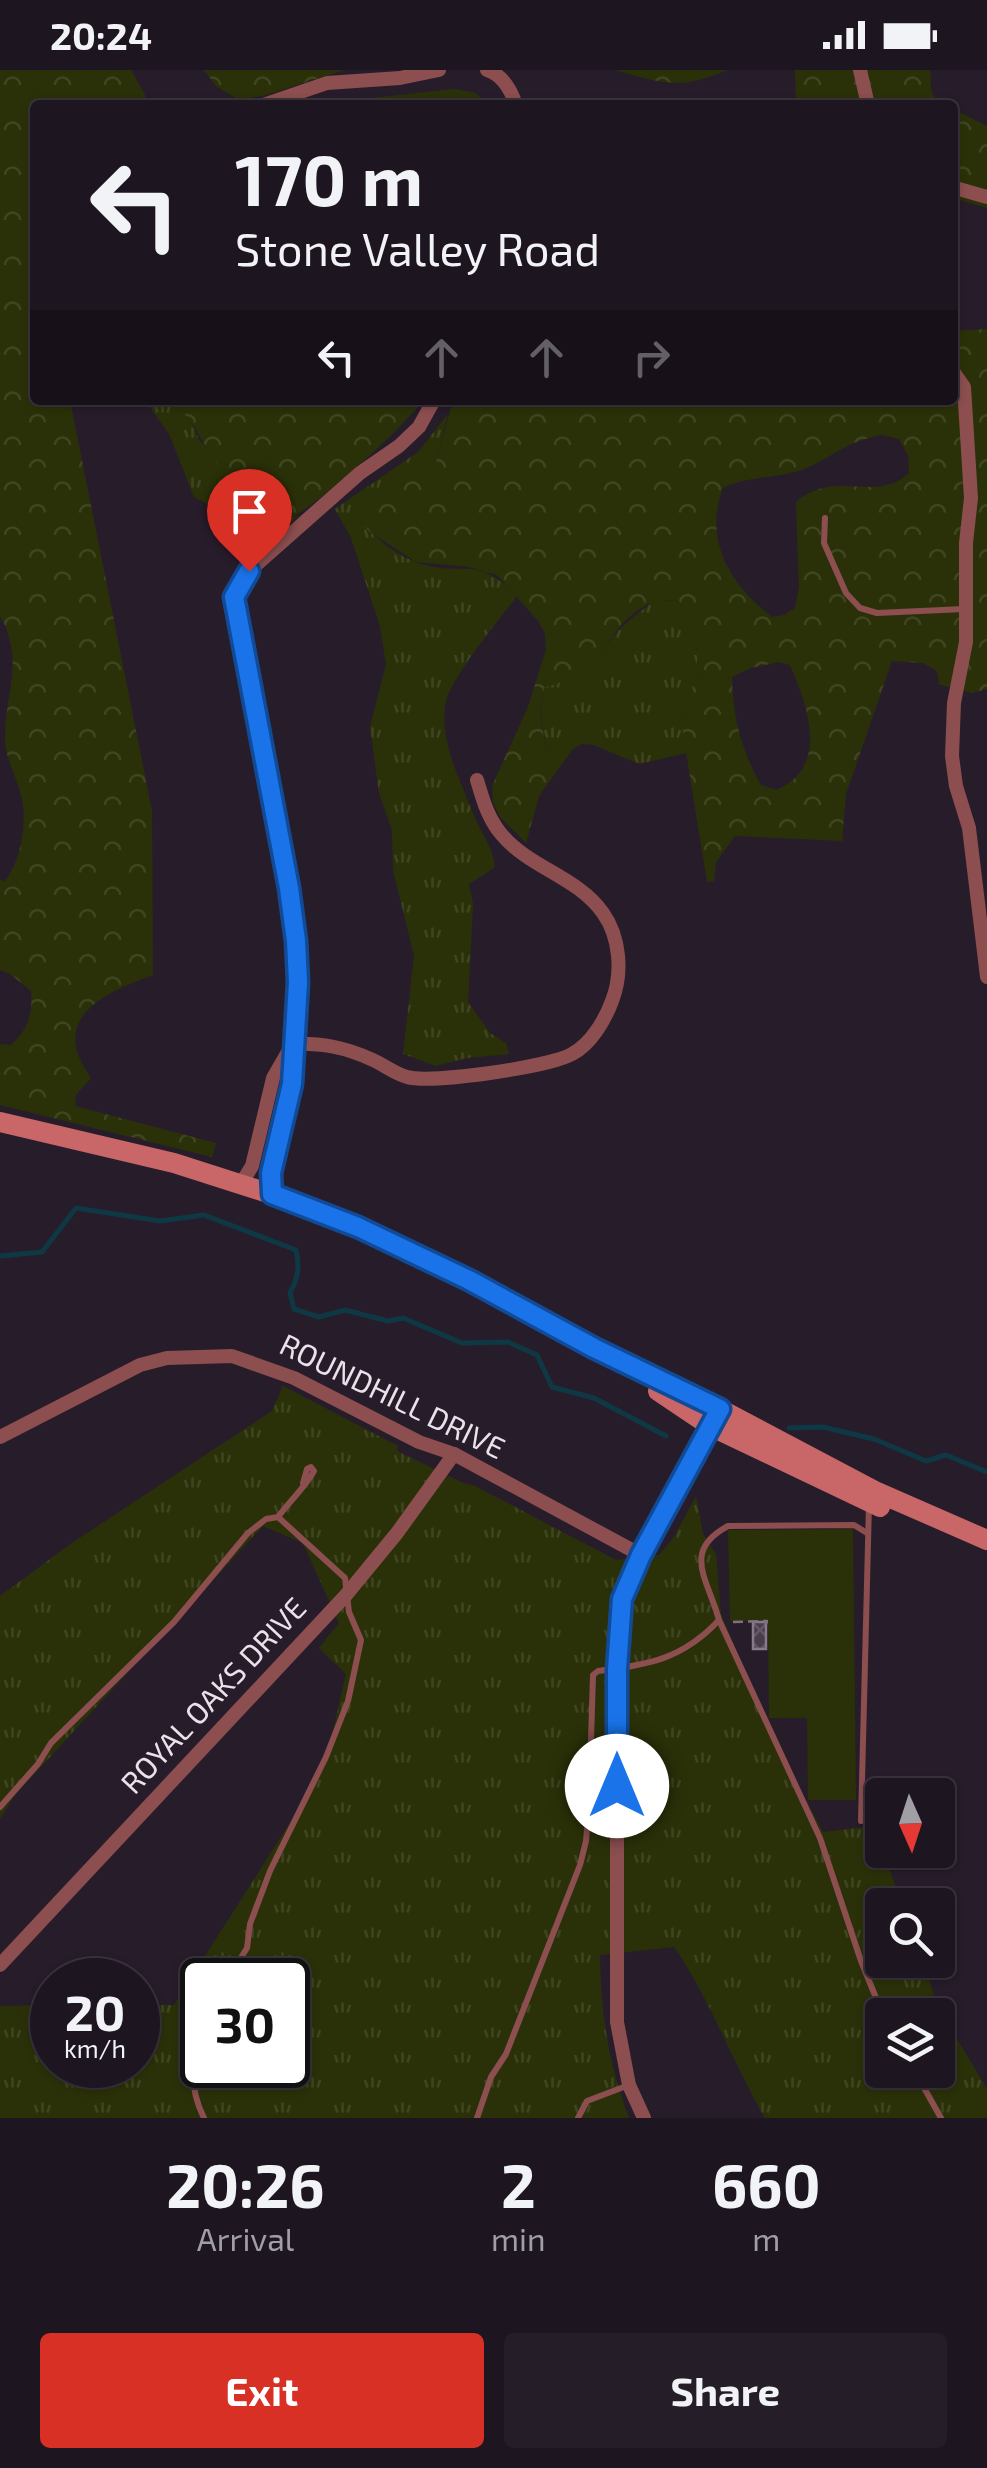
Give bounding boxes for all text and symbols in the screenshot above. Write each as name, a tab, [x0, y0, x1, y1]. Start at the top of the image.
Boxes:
text: 20:24	[50, 12, 152, 58]
text: 170 m	[235, 136, 423, 220]
icon: left	[70, 140, 200, 270]
text: Stone Valley Road	[235, 221, 600, 275]
icon: left	[309, 330, 364, 385]
icon: ahead	[414, 330, 469, 385]
icon: ahead	[519, 330, 574, 385]
icon: right	[624, 330, 679, 385]
pin	[207, 469, 292, 572]
icon: arrive	[222, 484, 277, 539]
street label: ROUNDHILL DRIVE	[275, 1325, 511, 1465]
street label: ROYAL OAKS DRIVE	[112, 1589, 313, 1800]
position arrow	[565, 1734, 669, 1838]
north arrow	[865, 1778, 955, 1868]
map controls	[865, 1778, 955, 2088]
button: search	[865, 1888, 955, 1978]
speed limit sign: 30	[180, 1958, 310, 2088]
text: 20	[65, 1981, 125, 2041]
button: layers	[865, 1998, 955, 2088]
text: km/h	[64, 2033, 126, 2063]
text: 20:26	[166, 2148, 325, 2220]
text: 2	[501, 2148, 536, 2220]
text: 660	[712, 2148, 821, 2220]
text: Arrival	[197, 2219, 294, 2257]
text: min	[491, 2219, 546, 2257]
text: m	[752, 2219, 780, 2257]
button: Exit	[40, 2333, 484, 2448]
button: Share	[504, 2333, 947, 2448]

